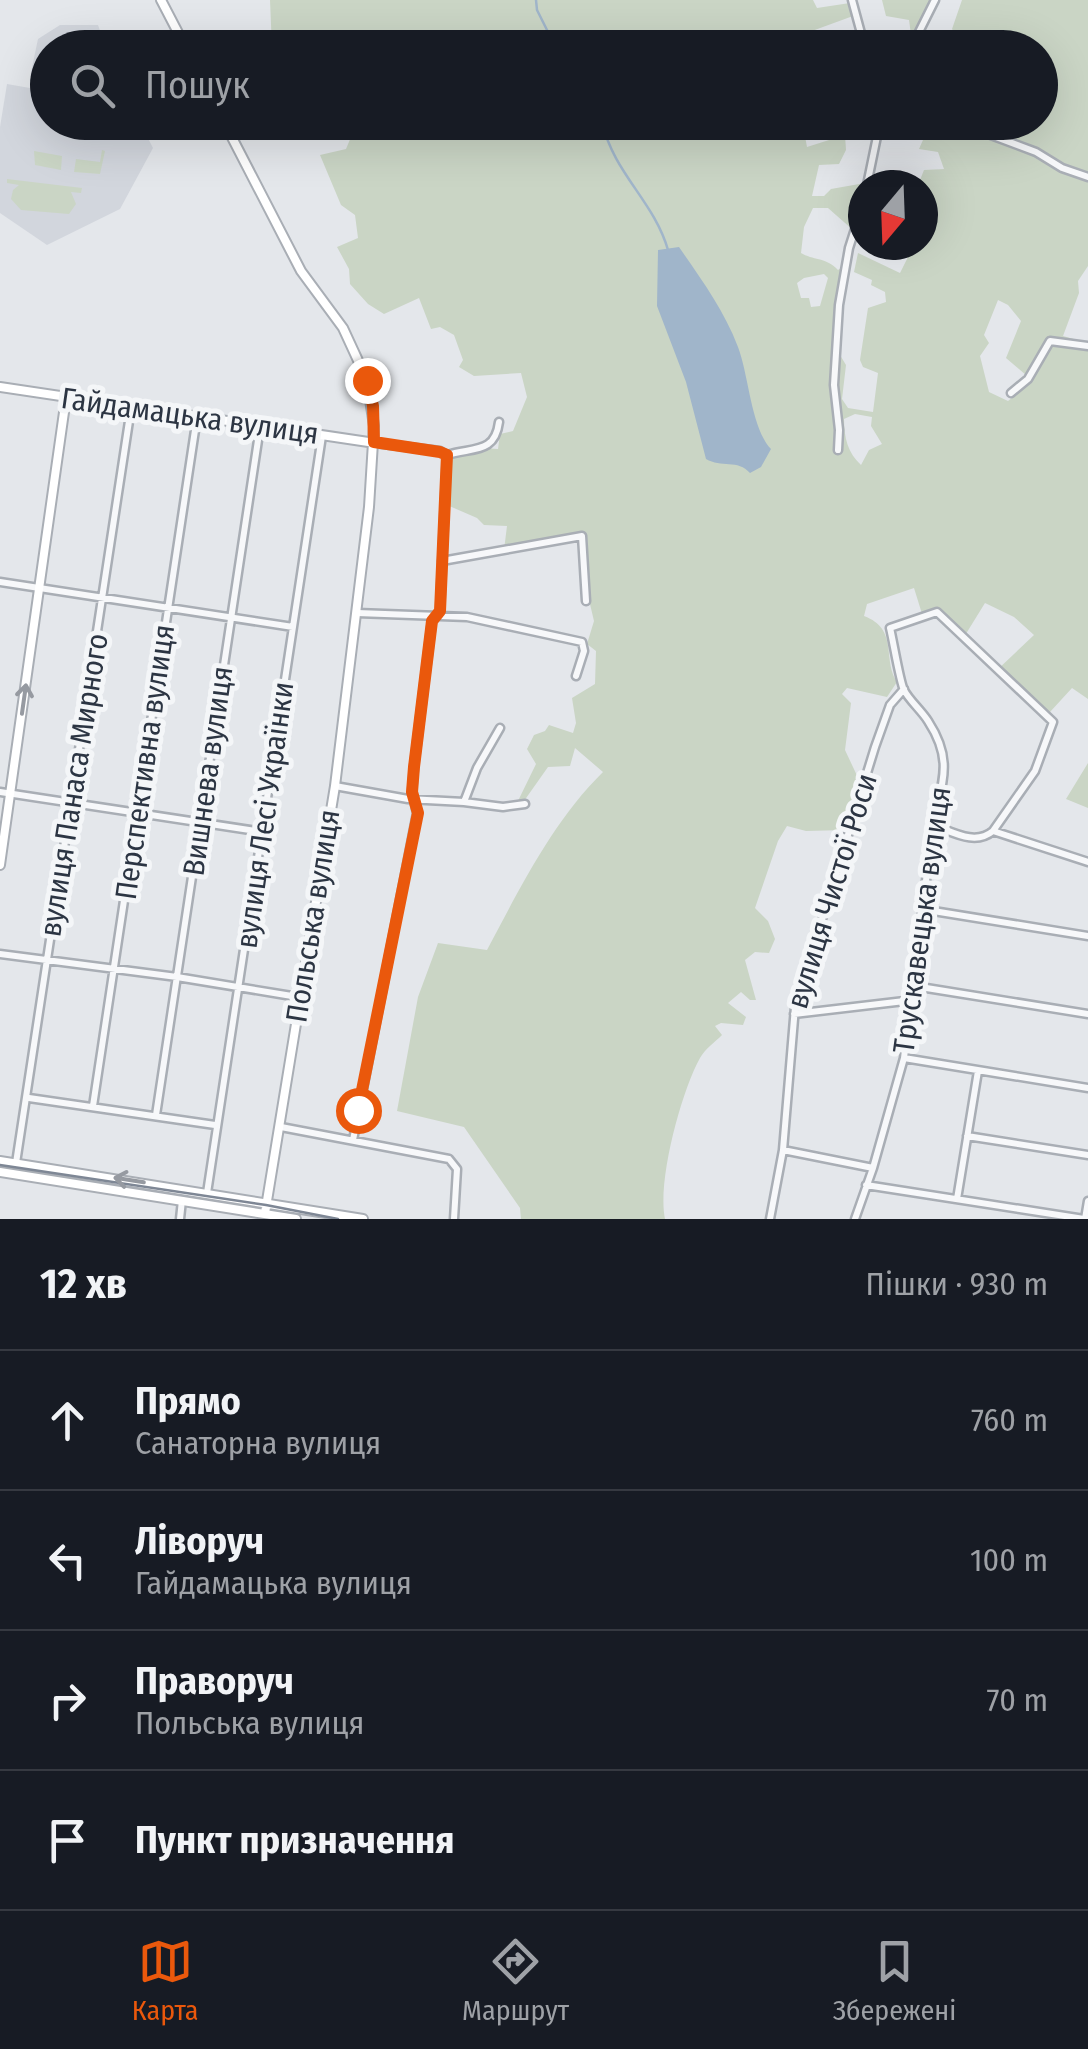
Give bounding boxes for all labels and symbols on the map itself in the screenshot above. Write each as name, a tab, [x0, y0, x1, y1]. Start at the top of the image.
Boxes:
north arrow	[848, 170, 938, 260]
route end	[345, 358, 391, 404]
street label: Гайдамацька вулиця	[59, 380, 321, 452]
street label: Перспективна вулиця	[108, 622, 182, 902]
street label: вулиця Панаса Мирного	[32, 631, 116, 939]
street label: Вишнева вулиця	[175, 664, 241, 878]
street label: вулиця Лесі Українки	[228, 679, 302, 951]
one-way arrow	[15, 683, 33, 716]
street label: вулиця Чистої Роси	[779, 769, 885, 1013]
street label: Трускавецька вулиця	[885, 784, 959, 1056]
street label: Польська вулиця	[278, 807, 348, 1025]
route start	[336, 1088, 382, 1134]
one-way arrow	[113, 1170, 146, 1189]

